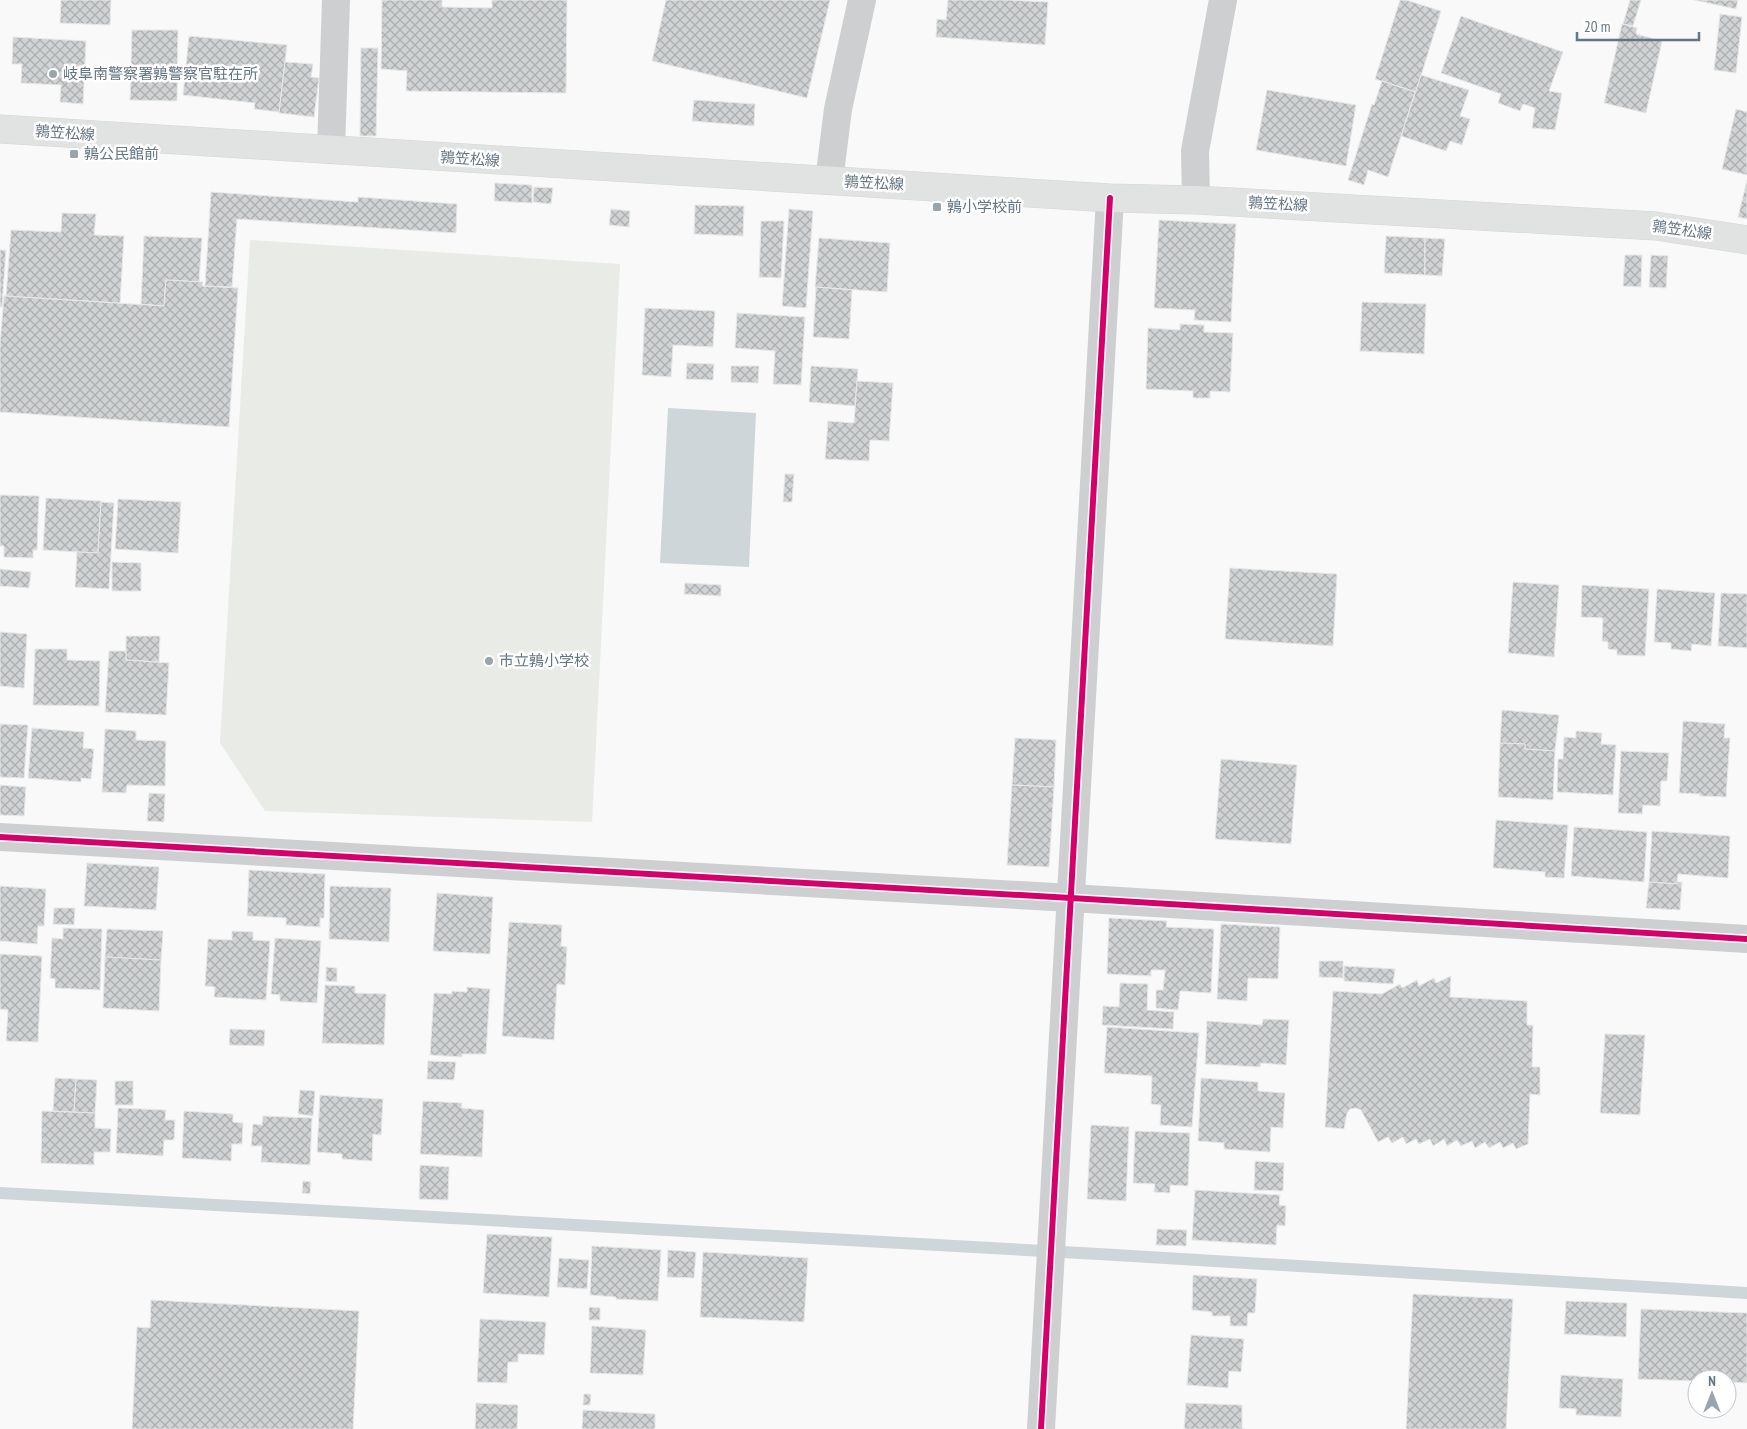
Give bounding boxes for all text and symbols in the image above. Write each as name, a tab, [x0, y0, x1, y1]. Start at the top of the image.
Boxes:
scale bar	[1577, 10, 1700, 42]
text: 20 m	[1584, 17, 1610, 36]
place label: 岐阜南警察署鶉警察官駐在所	[63, 64, 258, 83]
marker: 岐阜南警察署鶉警察官駐在所	[47, 68, 59, 80]
street label: 鶉笠松線	[34, 121, 96, 144]
place label: 鶉公民館前	[84, 144, 159, 163]
street label: 鶉笠松線	[439, 147, 501, 170]
marker: 鶉公民館前	[68, 148, 80, 160]
street label: 鶉笠松線	[844, 171, 904, 194]
street label: 鶉笠松線	[1248, 192, 1308, 215]
place label: 鶉小学校前	[947, 197, 1022, 216]
marker: 鶉小学校前	[931, 201, 943, 213]
street label: 鶉笠松線	[1651, 216, 1713, 243]
place label: 市立鶉小学校	[499, 651, 589, 670]
marker: 市立鶉小学校	[483, 655, 495, 667]
north arrow	[1687, 1369, 1737, 1419]
text: N	[1708, 1372, 1716, 1390]

